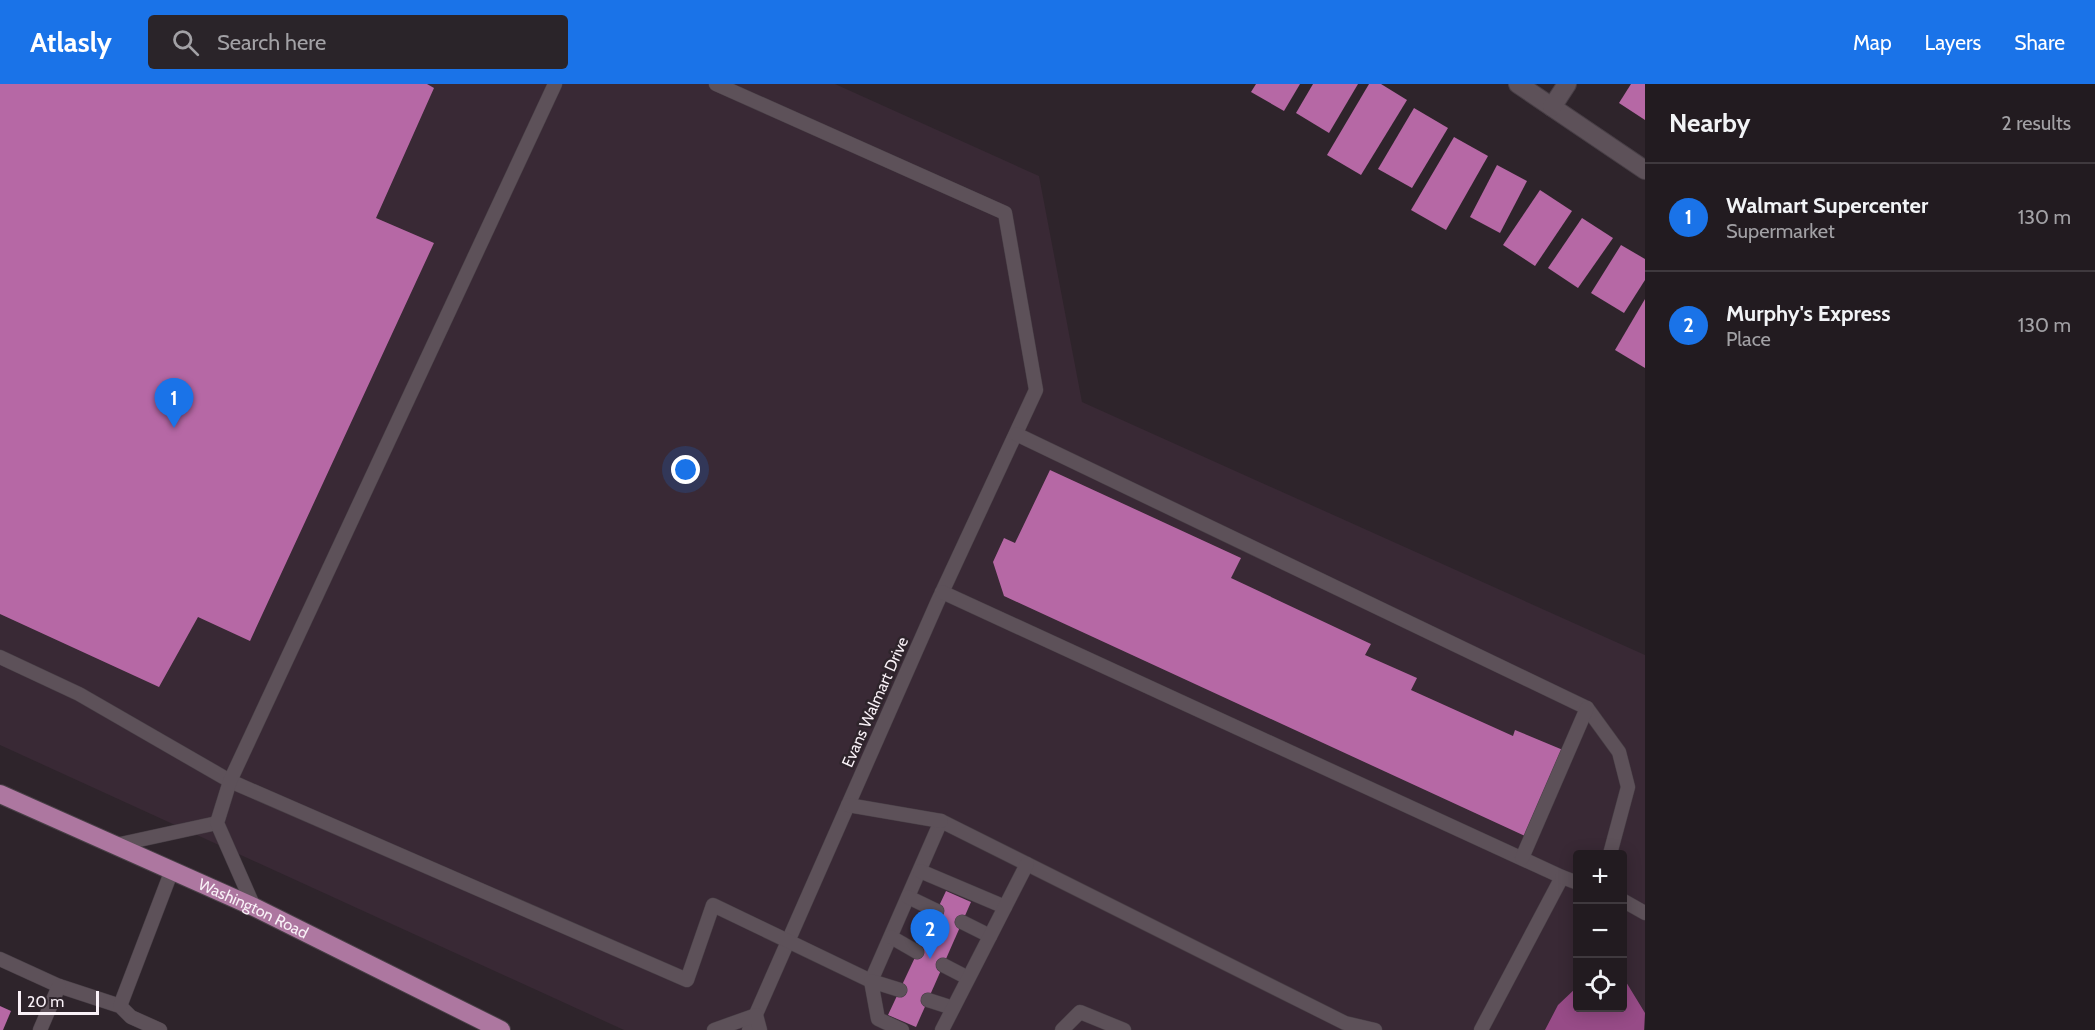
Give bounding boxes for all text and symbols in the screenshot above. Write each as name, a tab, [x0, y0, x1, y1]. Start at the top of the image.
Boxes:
search box	[148, 15, 568, 69]
text: Atlasly	[30, 25, 112, 59]
icon: search	[169, 26, 202, 59]
text: Search here	[217, 29, 326, 56]
text: Map	[1853, 30, 1892, 55]
text: Layers	[1925, 30, 1981, 55]
text: Share	[2014, 30, 2065, 55]
text: Nearby	[1669, 107, 1750, 139]
text: 2 results	[2001, 111, 2071, 135]
text: Walmart Supercenter	[1726, 192, 1928, 219]
text: 1	[1685, 205, 1692, 229]
text: 130 m	[2018, 205, 2071, 229]
text: Supermarket	[1726, 219, 1835, 243]
text: Murphy's Express	[1726, 300, 1891, 327]
text: 2	[1683, 313, 1694, 337]
text: 130 m	[2018, 313, 2071, 337]
text: Place	[1726, 327, 1771, 351]
pin: 1	[154, 378, 194, 428]
your location	[671, 455, 700, 484]
street label: Evans Walmart Drive	[838, 634, 912, 770]
map controls	[1573, 850, 1627, 1012]
button: +	[1573, 850, 1627, 904]
street label: Washington Road	[196, 874, 312, 942]
button: −	[1573, 904, 1627, 958]
pin: 2	[910, 910, 950, 959]
button: locate	[1573, 958, 1627, 1012]
scale bar	[18, 988, 99, 1016]
text: 20 m	[27, 992, 64, 1011]

